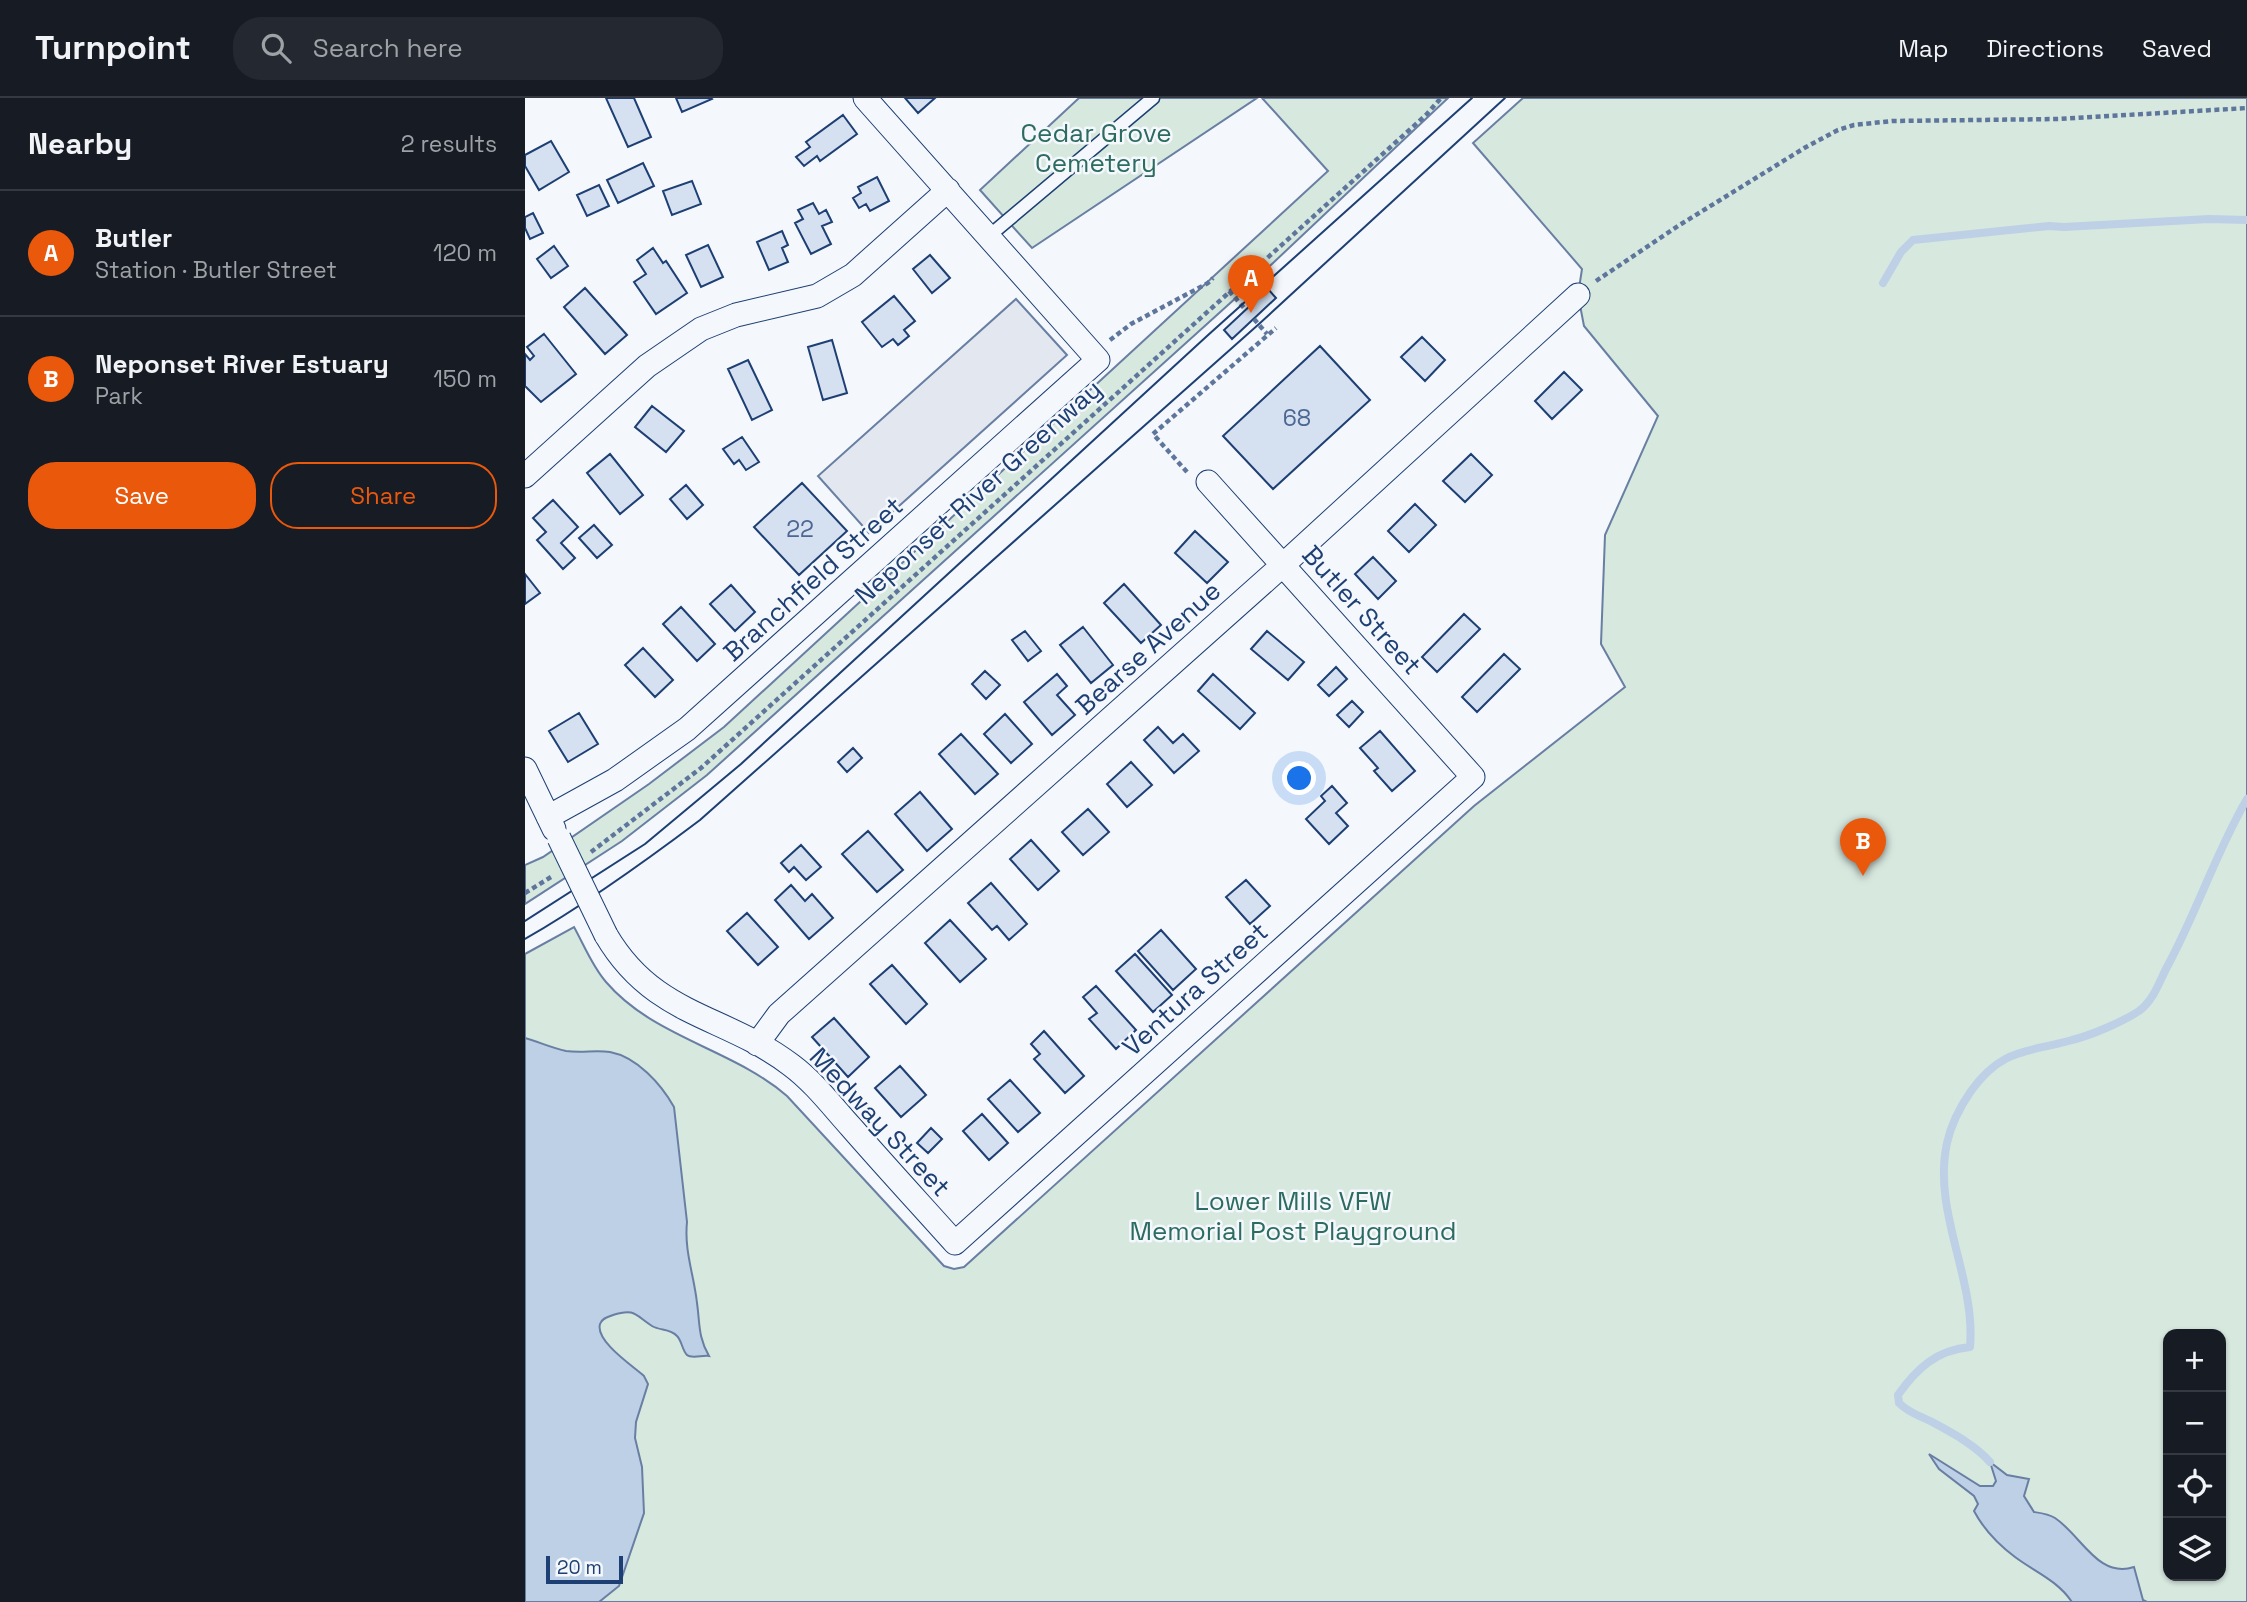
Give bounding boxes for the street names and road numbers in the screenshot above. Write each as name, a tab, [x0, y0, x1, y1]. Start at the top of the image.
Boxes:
street label: Neponset River Greenway	[847, 372, 1109, 612]
street label: Branchfield Street	[716, 489, 910, 669]
street label: Butler Street	[1295, 538, 1429, 682]
street label: Bearse Avenue	[1068, 574, 1228, 722]
street label: Ventura Street	[1115, 915, 1275, 1063]
street label: Medway Street	[802, 1040, 958, 1204]

